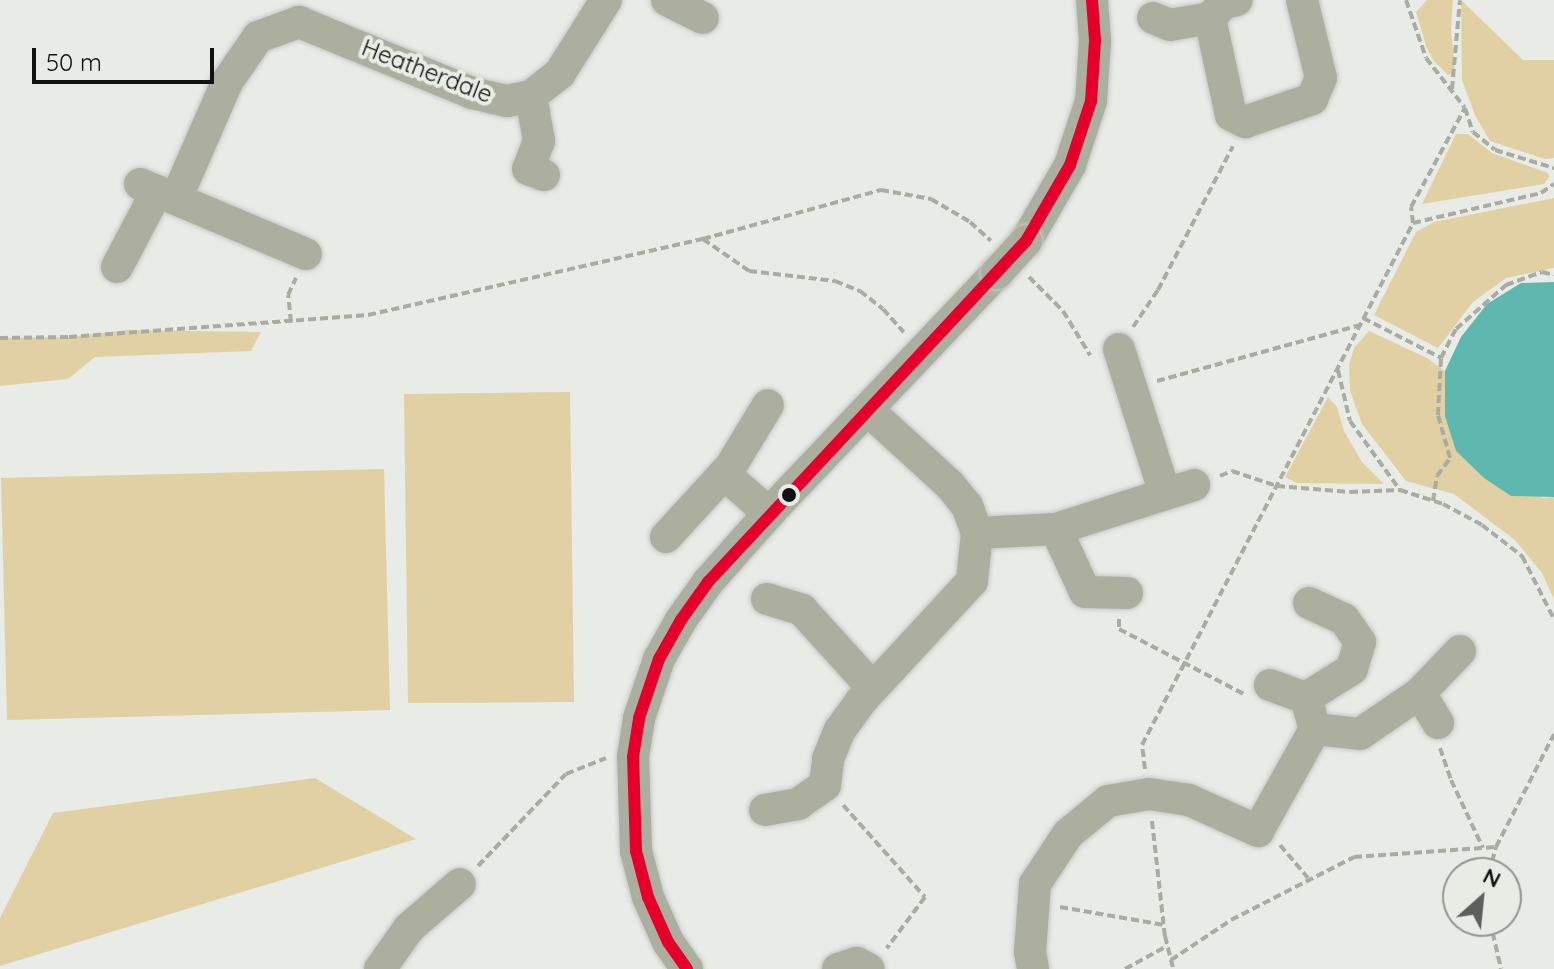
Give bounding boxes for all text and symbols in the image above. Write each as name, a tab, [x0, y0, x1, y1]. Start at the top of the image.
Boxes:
scale bar	[36, 32, 218, 82]
street label: Heatherdale	[358, 33, 496, 109]
text: 50 m	[46, 47, 102, 77]
unlabelled marker	[781, 487, 797, 503]
north arrow	[1442, 857, 1522, 937]
text: N	[1478, 861, 1506, 894]

